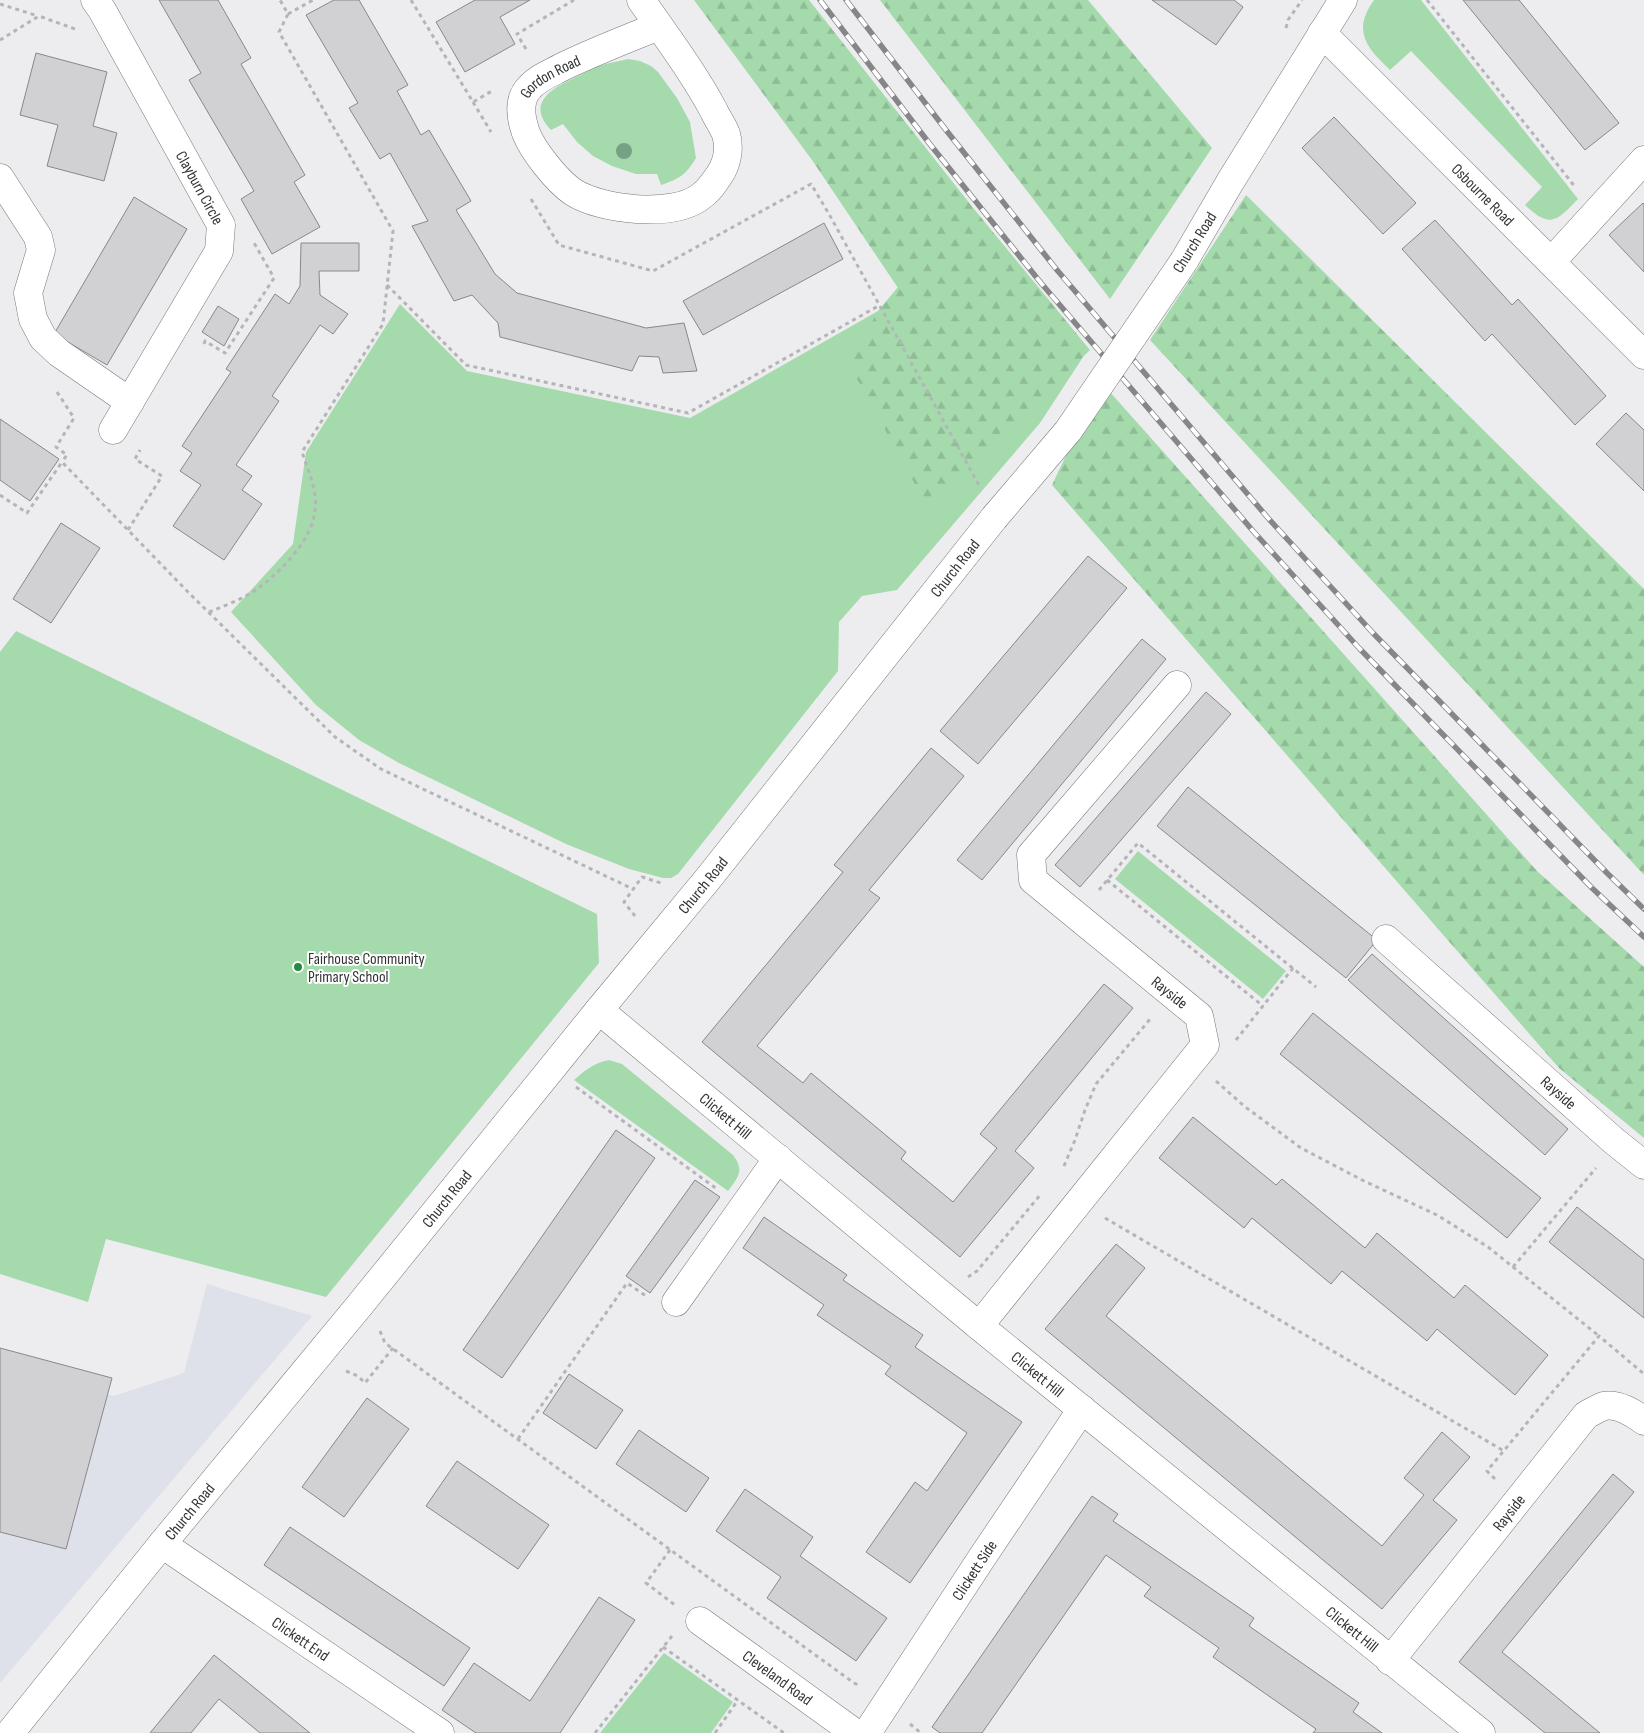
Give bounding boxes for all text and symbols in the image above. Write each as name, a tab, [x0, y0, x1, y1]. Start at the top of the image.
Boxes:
street label: Gordon Road	[517, 52, 584, 102]
street label: Clayburn Circle	[171, 148, 227, 228]
street label: Osbourne Road	[1447, 160, 1517, 231]
street label: Church Road	[1169, 209, 1221, 277]
street label: Church Road	[927, 536, 984, 601]
street label: Church Road	[675, 853, 733, 918]
place label: Fairhouse Community Primary School	[308, 950, 425, 987]
marker: Fairhouse Community Primary School	[292, 961, 304, 973]
street label: Rayside	[1147, 973, 1191, 1014]
street label: Rayside	[1536, 1073, 1580, 1114]
street label: Clickett Hill	[695, 1089, 755, 1144]
street label: Church Road	[419, 1167, 476, 1232]
street label: Clickett Hill	[1007, 1348, 1067, 1402]
street label: Church Road	[161, 1480, 219, 1545]
street label: Rayside	[1489, 1491, 1530, 1535]
street label: Clickett Side	[949, 1537, 1002, 1604]
street label: Clickett Hill	[1321, 1603, 1382, 1657]
street label: Clickett End	[268, 1614, 332, 1666]
street label: Cleveland Road	[738, 1647, 816, 1710]

